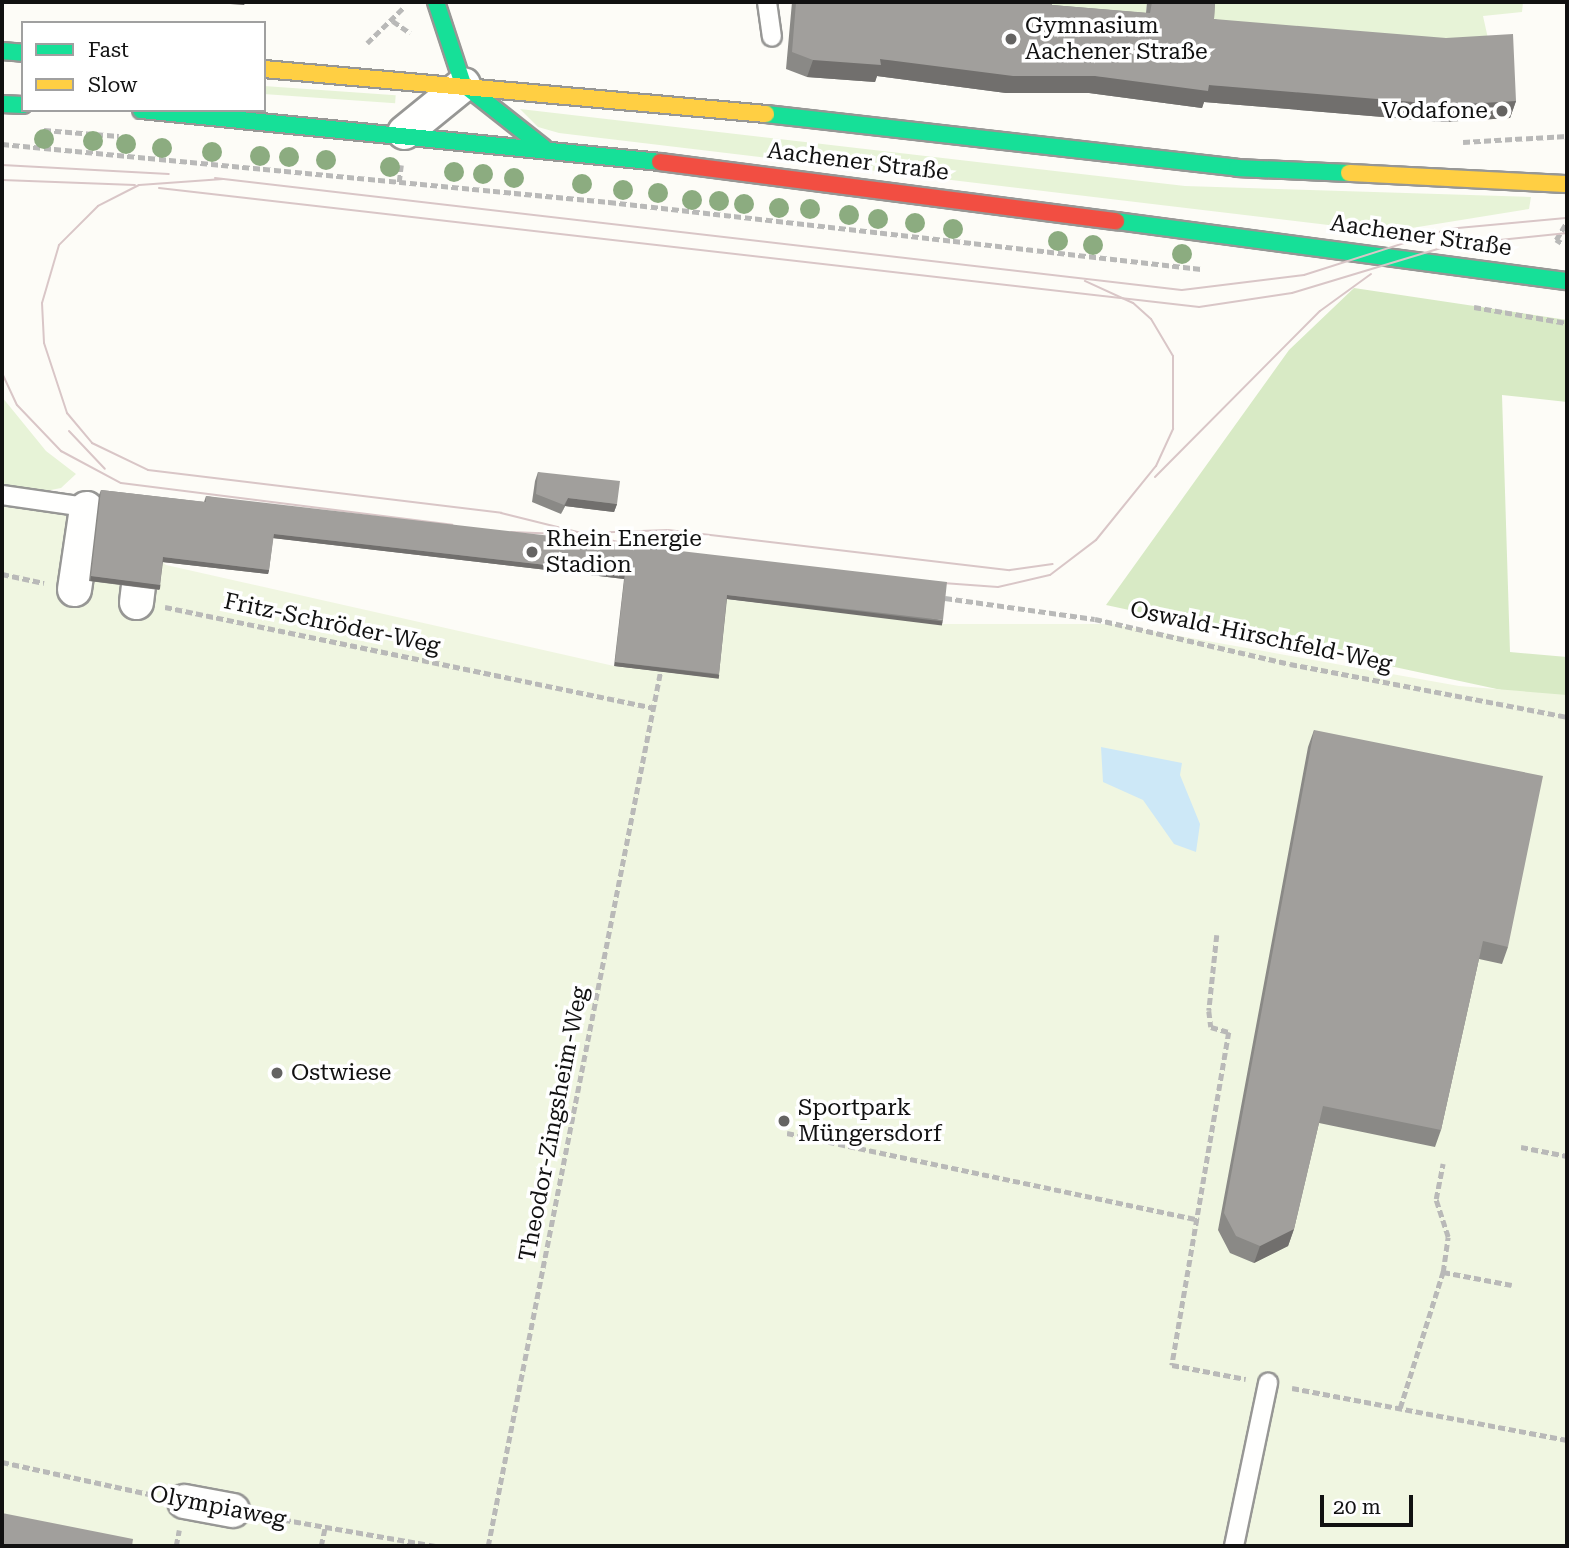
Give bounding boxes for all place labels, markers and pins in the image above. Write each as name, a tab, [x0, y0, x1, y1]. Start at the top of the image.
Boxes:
place label: Gymnasium Aachener Straße	[1025, 12, 1208, 66]
marker: Gymnasium Aachener Straße	[1003, 31, 1019, 47]
place label: Vodafone	[1381, 97, 1488, 125]
marker: Vodafone	[1494, 103, 1510, 119]
place label: Rhein Energie Stadion	[546, 525, 702, 579]
marker: Rhein Energie Stadion	[524, 544, 540, 560]
place label: Ostwiese	[291, 1059, 391, 1087]
marker: Ostwiese	[269, 1065, 285, 1081]
place label: Sportpark Müngersdorf	[798, 1094, 942, 1148]
marker: Sportpark Müngersdorf	[776, 1113, 792, 1129]

